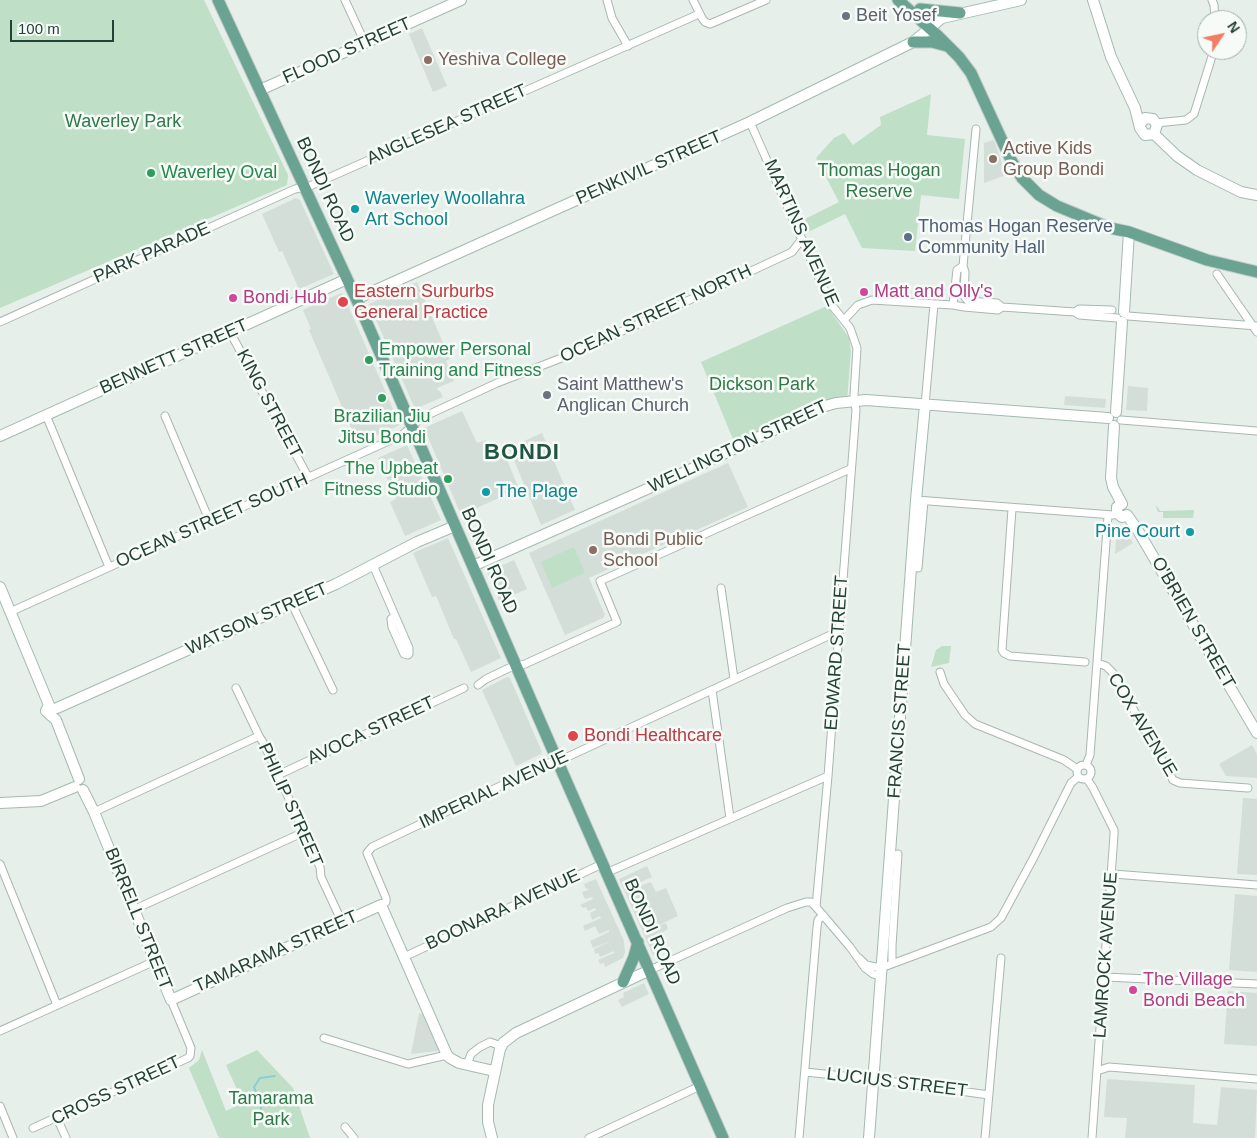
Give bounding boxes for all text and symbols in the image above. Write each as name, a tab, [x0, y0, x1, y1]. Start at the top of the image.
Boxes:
place label: Beit Yosef	[856, 5, 936, 27]
scale bar	[12, 10, 116, 42]
marker: Beit Yosef	[840, 10, 852, 22]
north arrow	[1197, 10, 1247, 60]
street label: FLOOD STREET	[280, 13, 414, 89]
text: N	[1224, 19, 1243, 36]
text: 100 m	[18, 20, 60, 37]
place label: Yeshiva College	[438, 49, 566, 71]
marker: Yeshiva College	[422, 54, 434, 66]
street label: ANGLESEA STREET	[364, 80, 530, 170]
park label: Waverley Park	[65, 111, 181, 133]
street label: PENKIVIL STREET	[573, 126, 725, 210]
street label: BONDI ROAD	[291, 134, 359, 246]
place label: Active Kids Group Bondi	[1003, 138, 1104, 180]
marker: Active Kids Group Bondi	[987, 153, 999, 165]
street label: MARTINS AVENUE	[759, 156, 843, 310]
park label: Thomas Hogan Reserve	[817, 160, 941, 202]
place label: Waverley Oval	[161, 162, 277, 184]
marker: Waverley Oval	[145, 167, 157, 179]
place label: Waverley Woollahra Art School	[365, 188, 525, 230]
marker: Waverley Woollahra Art School	[349, 203, 361, 215]
place label: Thomas Hogan Reserve Community Hall	[918, 216, 1113, 258]
street label: PARK PARADE	[90, 218, 214, 288]
marker: Thomas Hogan Reserve Community Hall	[902, 231, 914, 243]
street label: OCEAN STREET NORTH	[557, 260, 755, 368]
place label: Eastern Surburbs General Practice	[354, 281, 494, 324]
place label: Matt and Olly's	[874, 281, 992, 303]
marker: Matt and Olly's	[858, 286, 870, 298]
place label: Bondi Hub	[243, 287, 327, 309]
marker: Bondi Hub	[227, 292, 239, 304]
marker: Eastern Surburbs General Practice	[336, 295, 350, 309]
street label: BENNETT STREET	[97, 315, 251, 399]
place label: Empower Personal Training and Fitness	[379, 339, 541, 382]
street label: KING STREET	[231, 346, 307, 462]
marker: Empower Personal Training and Fitness	[363, 354, 375, 366]
place label: Saint Matthew's Anglican Church	[557, 374, 689, 416]
park label: Dickson Park	[709, 374, 815, 396]
marker: Saint Matthew's Anglican Church	[541, 389, 553, 401]
marker: Brazilian Jiu Jitsu Bondi	[376, 392, 388, 404]
street label: WELLINGTON STREET	[645, 396, 831, 498]
place label: Brazilian Jiu Jitsu Bondi	[333, 406, 431, 448]
district label: BONDI	[483, 440, 561, 466]
place label: The Upbeat Fitness Studio	[324, 458, 438, 500]
street label: OCEAN STREET SOUTH	[113, 469, 311, 573]
marker: The Upbeat Fitness Studio	[442, 473, 454, 485]
place label: The Plage	[496, 481, 578, 503]
marker: The Plage	[480, 486, 492, 498]
street label: BONDI ROAD	[456, 505, 522, 617]
place label: Pine Court	[1095, 521, 1180, 543]
marker: Pine Court	[1184, 526, 1196, 538]
place label: Bondi Public School	[603, 529, 703, 572]
marker: Bondi Public School	[587, 544, 599, 556]
street label: O'BRIEN STREET	[1147, 553, 1239, 693]
street label: EDWARD STREET	[821, 575, 853, 731]
street label: WATSON STREET	[183, 578, 331, 660]
street label: FRANCIS STREET	[884, 643, 916, 799]
street label: COX AVENUE	[1103, 669, 1181, 781]
street label: AVOCA STREET	[304, 692, 438, 770]
place label: Bondi Healthcare	[584, 725, 722, 747]
marker: Bondi Healthcare	[566, 729, 580, 743]
street label: PHILIP STREET	[253, 740, 327, 870]
street label: IMPERIAL AVENUE	[416, 746, 572, 834]
street label: BIRRELL STREET	[100, 845, 176, 993]
street label: BOONARA AVENUE	[422, 865, 584, 955]
street label: LAMROCK AVENUE	[1089, 871, 1123, 1039]
street label: BONDI ROAD	[619, 876, 685, 988]
street label: TAMARAMA STREET	[191, 906, 361, 998]
place label: The Village Bondi Beach	[1143, 969, 1245, 1012]
marker: The Village Bondi Beach	[1127, 984, 1139, 996]
street label: CROSS STREET	[48, 1052, 184, 1130]
street label: LUCIUS STREET	[825, 1064, 969, 1102]
park label: Tamarama Park	[228, 1088, 314, 1130]

